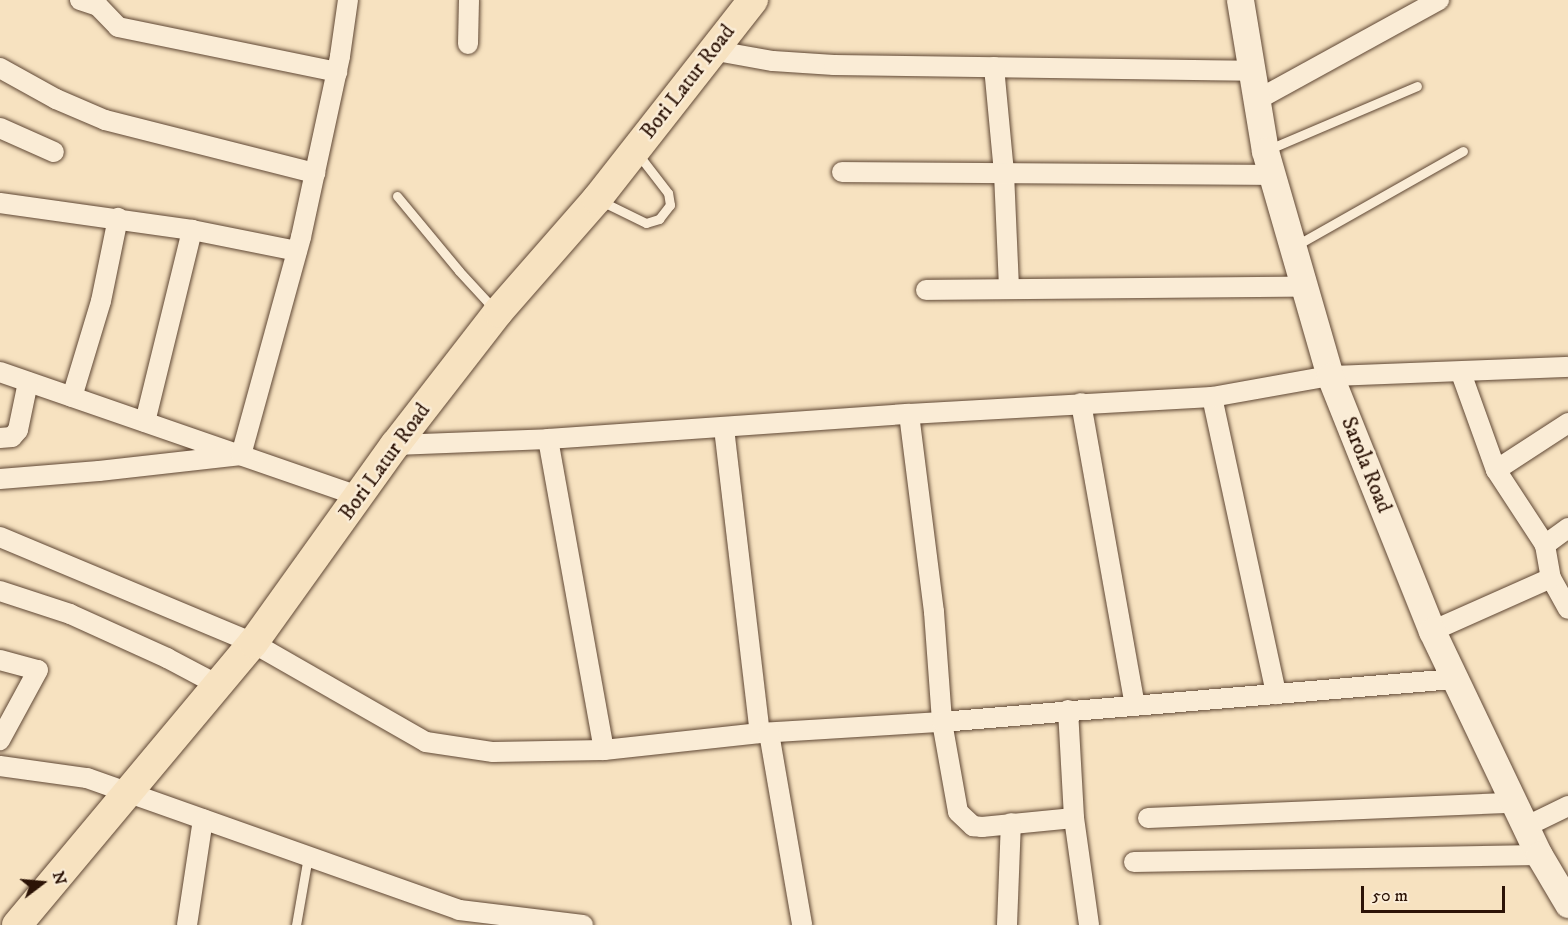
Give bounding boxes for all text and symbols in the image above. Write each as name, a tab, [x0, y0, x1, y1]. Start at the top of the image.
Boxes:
street label: Bori Latur Road	[636, 20, 740, 144]
street label: Bori Latur Road	[334, 399, 436, 525]
street label: Sarola Road	[1335, 413, 1397, 517]
north arrow	[12, 853, 72, 913]
text: N	[48, 869, 71, 887]
scale bar	[1364, 874, 1508, 912]
text: 50 m	[1372, 885, 1408, 907]

